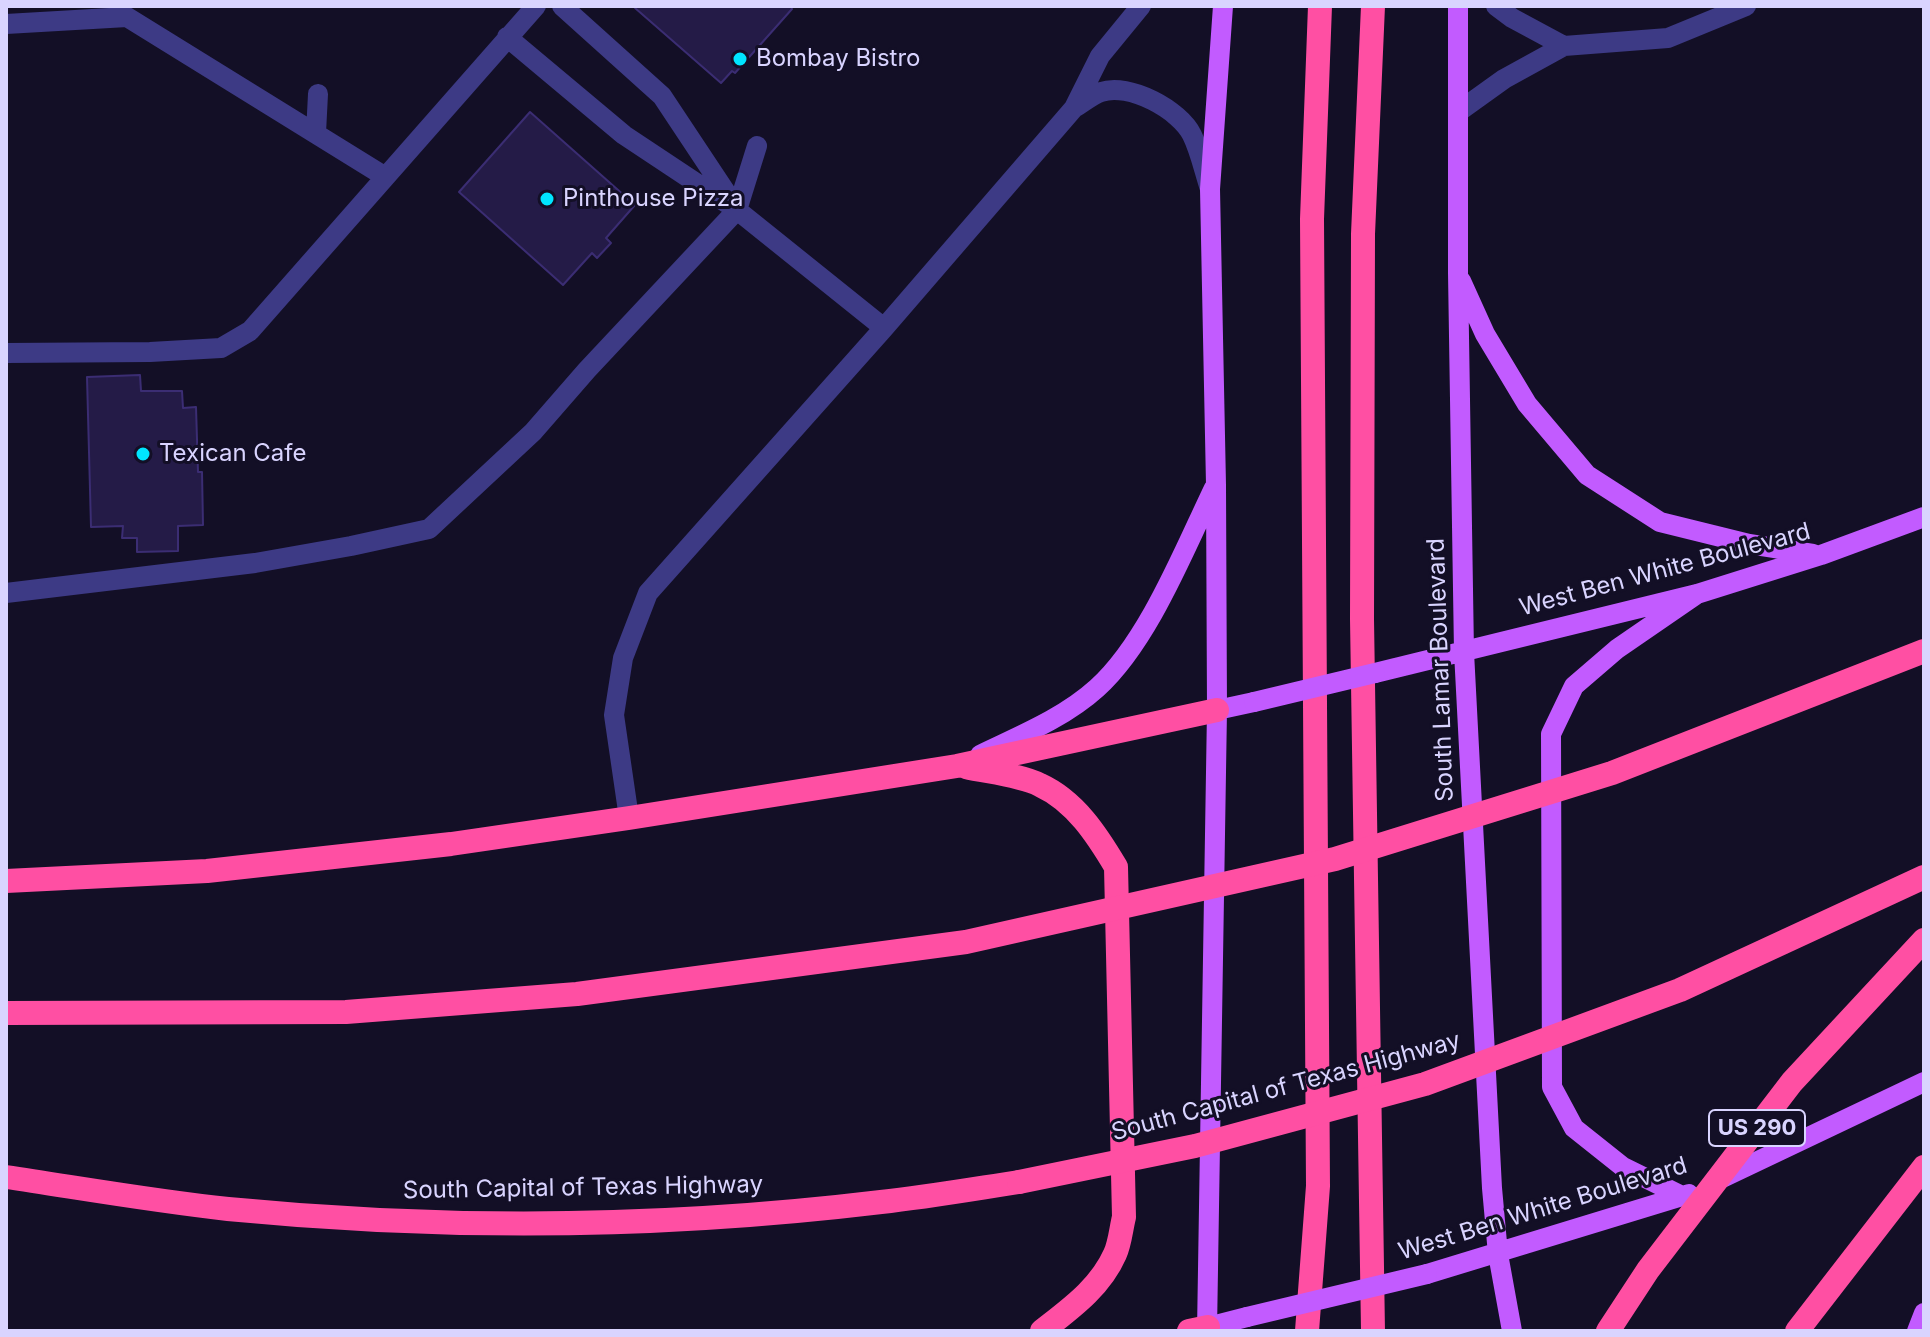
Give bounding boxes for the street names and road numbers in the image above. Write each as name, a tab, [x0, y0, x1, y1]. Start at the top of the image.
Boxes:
street label: West Ben White Boulevard	[1516, 517, 1814, 623]
street label: South Lamar Boulevard	[1422, 538, 1460, 802]
street label: South Capital of Texas Highway	[1108, 1026, 1464, 1148]
road number: US 290	[1709, 1110, 1805, 1146]
street label: West Ben White Boulevard	[1395, 1151, 1691, 1267]
street label: South Capital of Texas Highway	[403, 1170, 763, 1206]

